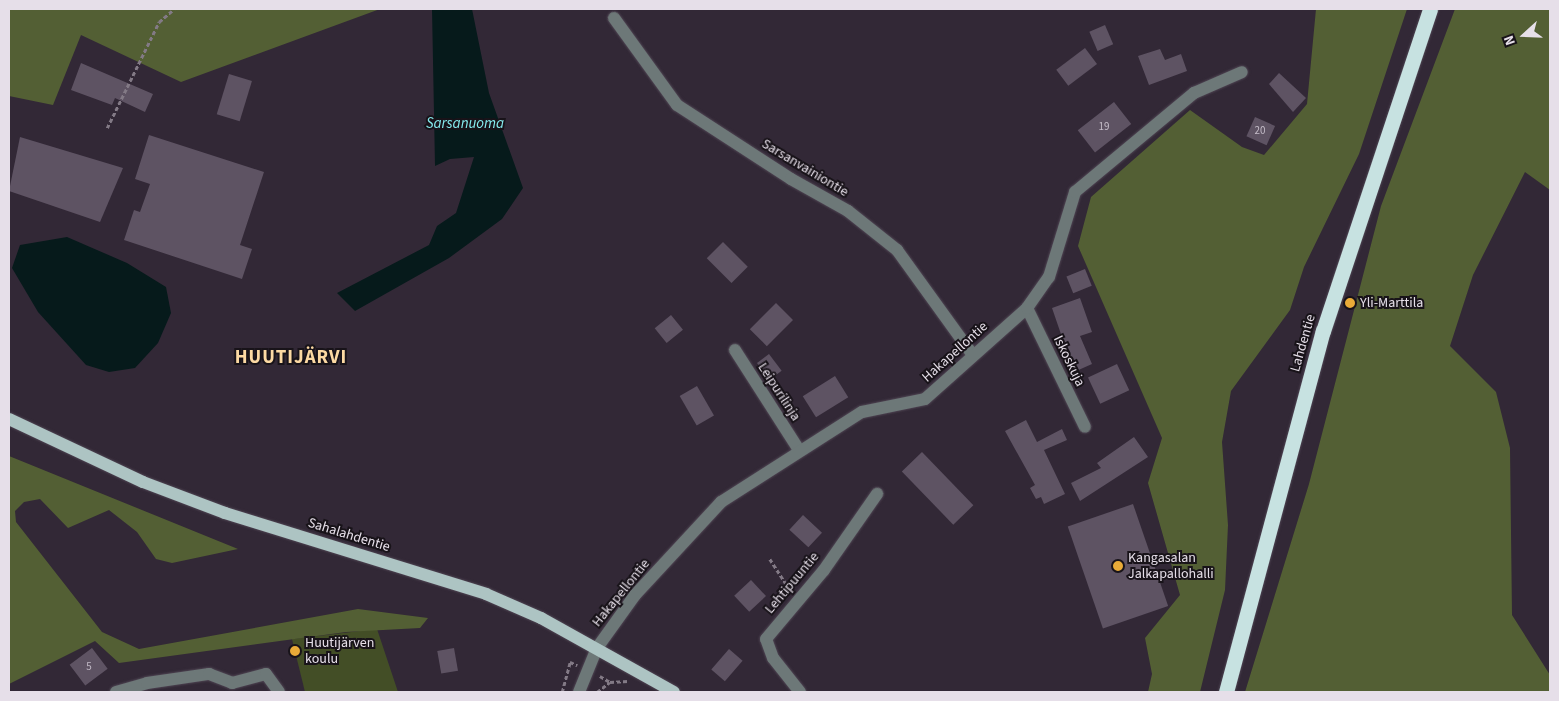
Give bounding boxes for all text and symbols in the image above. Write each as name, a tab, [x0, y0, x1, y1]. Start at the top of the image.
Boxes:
north arrow	[1499, 10, 1549, 60]
text: N	[1499, 32, 1521, 48]
water label: Sarsanuoma	[426, 115, 504, 133]
house number: 19	[1099, 120, 1109, 134]
house number: 20	[1255, 124, 1265, 138]
street label: Sarsanvainiontie	[759, 136, 851, 200]
place label: Yli-Marttila	[1360, 295, 1423, 311]
marker: Yli-Marttila	[1344, 297, 1356, 309]
street label: Lahdentie	[1287, 312, 1319, 374]
street label: Hakapellontie	[919, 318, 991, 386]
street label: Iskoskuja	[1050, 333, 1088, 389]
district label: HUUTIJÄRVI	[233, 347, 349, 369]
street label: Leipurilinja	[754, 360, 804, 424]
street label: Sahalahdentie	[306, 515, 392, 555]
street label: Lehtipuuntie	[761, 549, 823, 617]
place label: Kangasalan Jalkapallohalli	[1128, 550, 1214, 582]
street label: Hakapellontie	[589, 556, 653, 630]
marker: Kangasalan Jalkapallohalli	[1112, 560, 1124, 572]
place label: Huutijärven koulu	[305, 635, 374, 668]
marker: Huutijärven koulu	[289, 645, 301, 657]
house number: 5	[86, 660, 92, 674]

